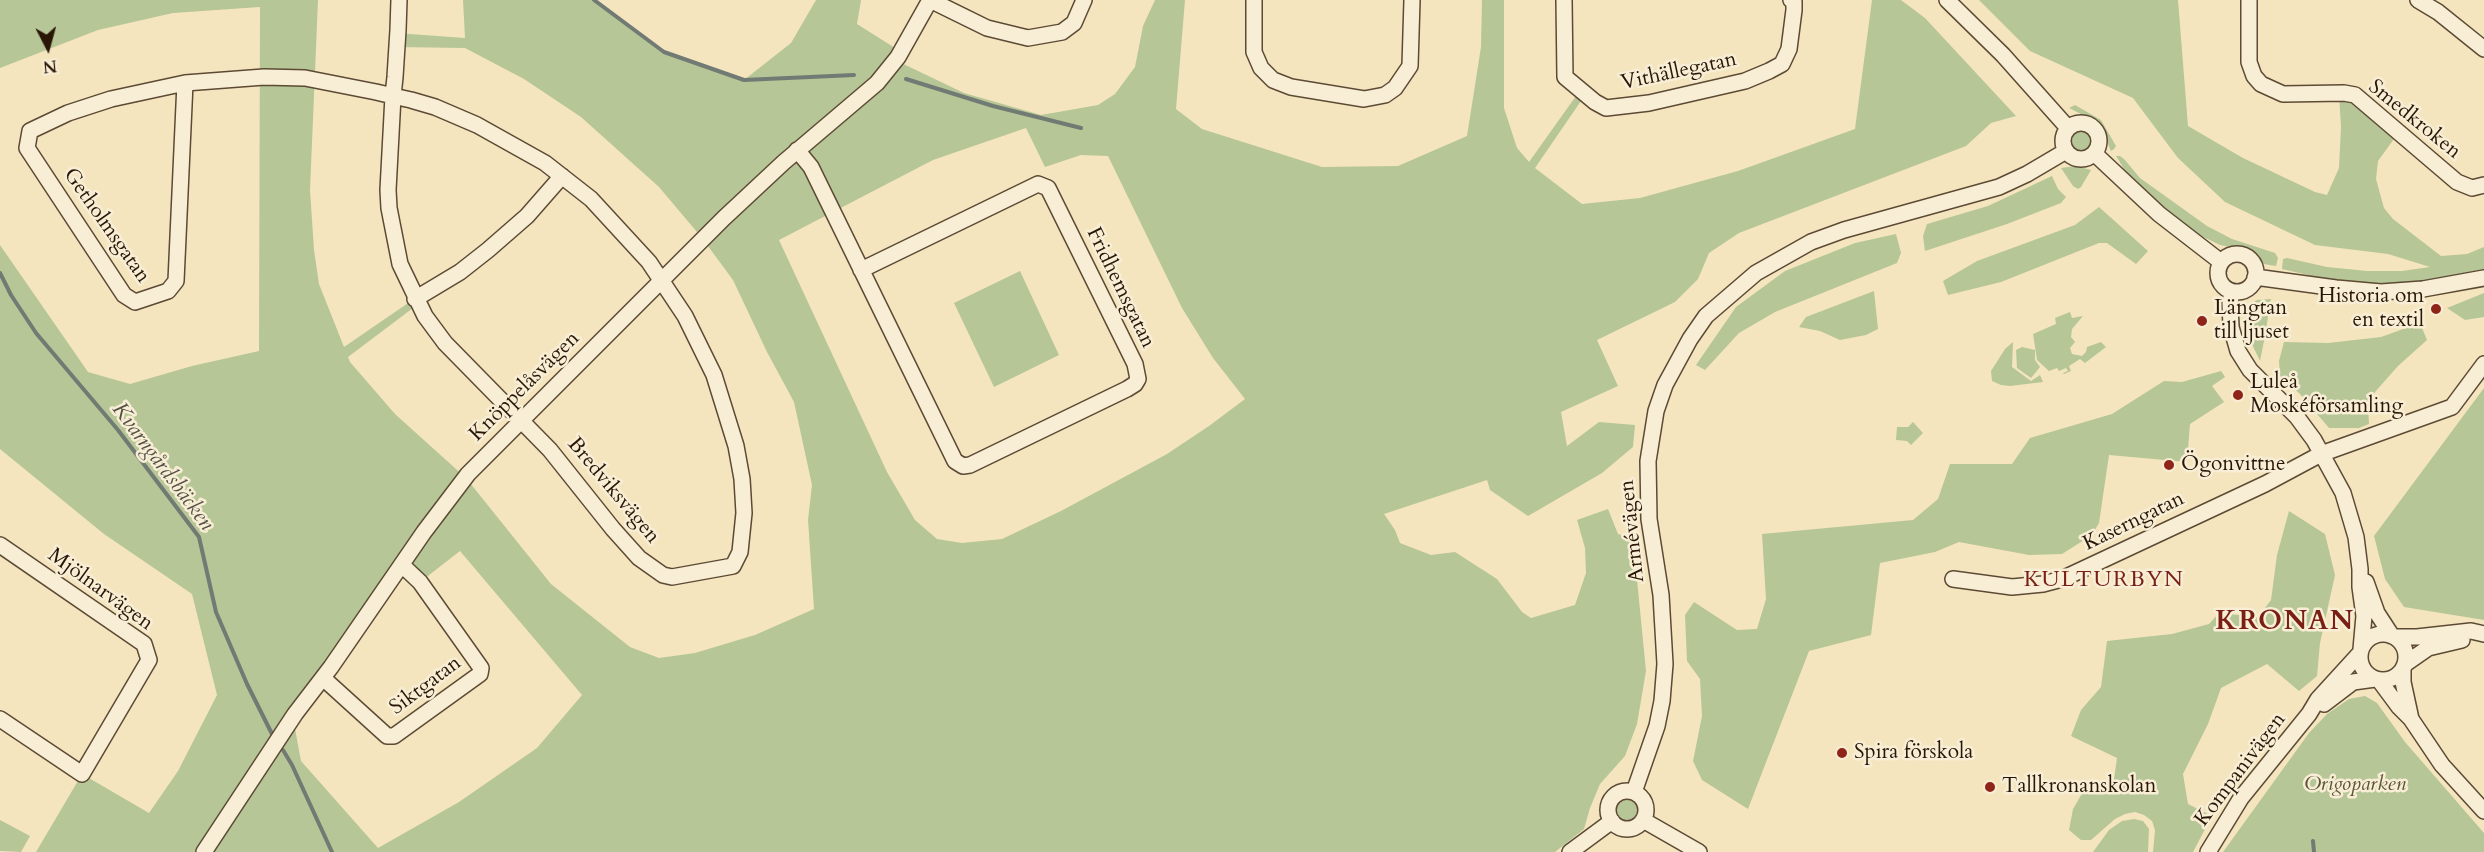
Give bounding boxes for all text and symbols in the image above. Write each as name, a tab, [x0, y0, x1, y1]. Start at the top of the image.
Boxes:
north arrow	[18, 18, 78, 78]
street label: Vithällegatan	[1619, 47, 1739, 97]
text: N	[42, 54, 58, 78]
street label: Smedkroken	[2363, 75, 2465, 165]
street label: Getholmsgatan	[57, 164, 155, 288]
street label: Fridhemsgatan	[1080, 224, 1160, 352]
place label: Historia om en textil	[2318, 284, 2424, 334]
place label: Längtan till ljuset	[2214, 296, 2289, 346]
marker: Historia om en textil	[2429, 302, 2443, 316]
marker: Längtan till ljuset	[2195, 314, 2209, 328]
street label: Knöppelåsvägen	[465, 327, 585, 447]
place label: Luleå Moskéförsamling	[2250, 370, 2403, 420]
marker: Luleå Moskéförsamling	[2231, 388, 2245, 402]
water label: Kvarngårdsbäcken	[105, 398, 219, 536]
street label: Bredviksvägen	[561, 433, 665, 549]
place label: Ögonvittne	[2181, 452, 2285, 478]
marker: Ögonvittne	[2162, 458, 2176, 472]
street label: Armévägen	[1615, 478, 1651, 584]
street label: Kaserngatan	[2079, 487, 2189, 557]
street label: Mjölnarvägen	[42, 543, 158, 637]
district label: KULTURBYN	[2024, 568, 2184, 594]
district label: KRONAN	[2215, 607, 2355, 639]
street label: Siktgatan	[385, 651, 467, 721]
street label: Kompanivägen	[2190, 708, 2292, 832]
place label: Spira förskola	[1854, 740, 1973, 766]
marker: Spira förskola	[1835, 746, 1849, 760]
park label: Origoparken	[2304, 772, 2406, 798]
place label: Tallkronanskolan	[2002, 774, 2156, 800]
marker: Tallkronanskolan	[1983, 780, 1997, 794]

